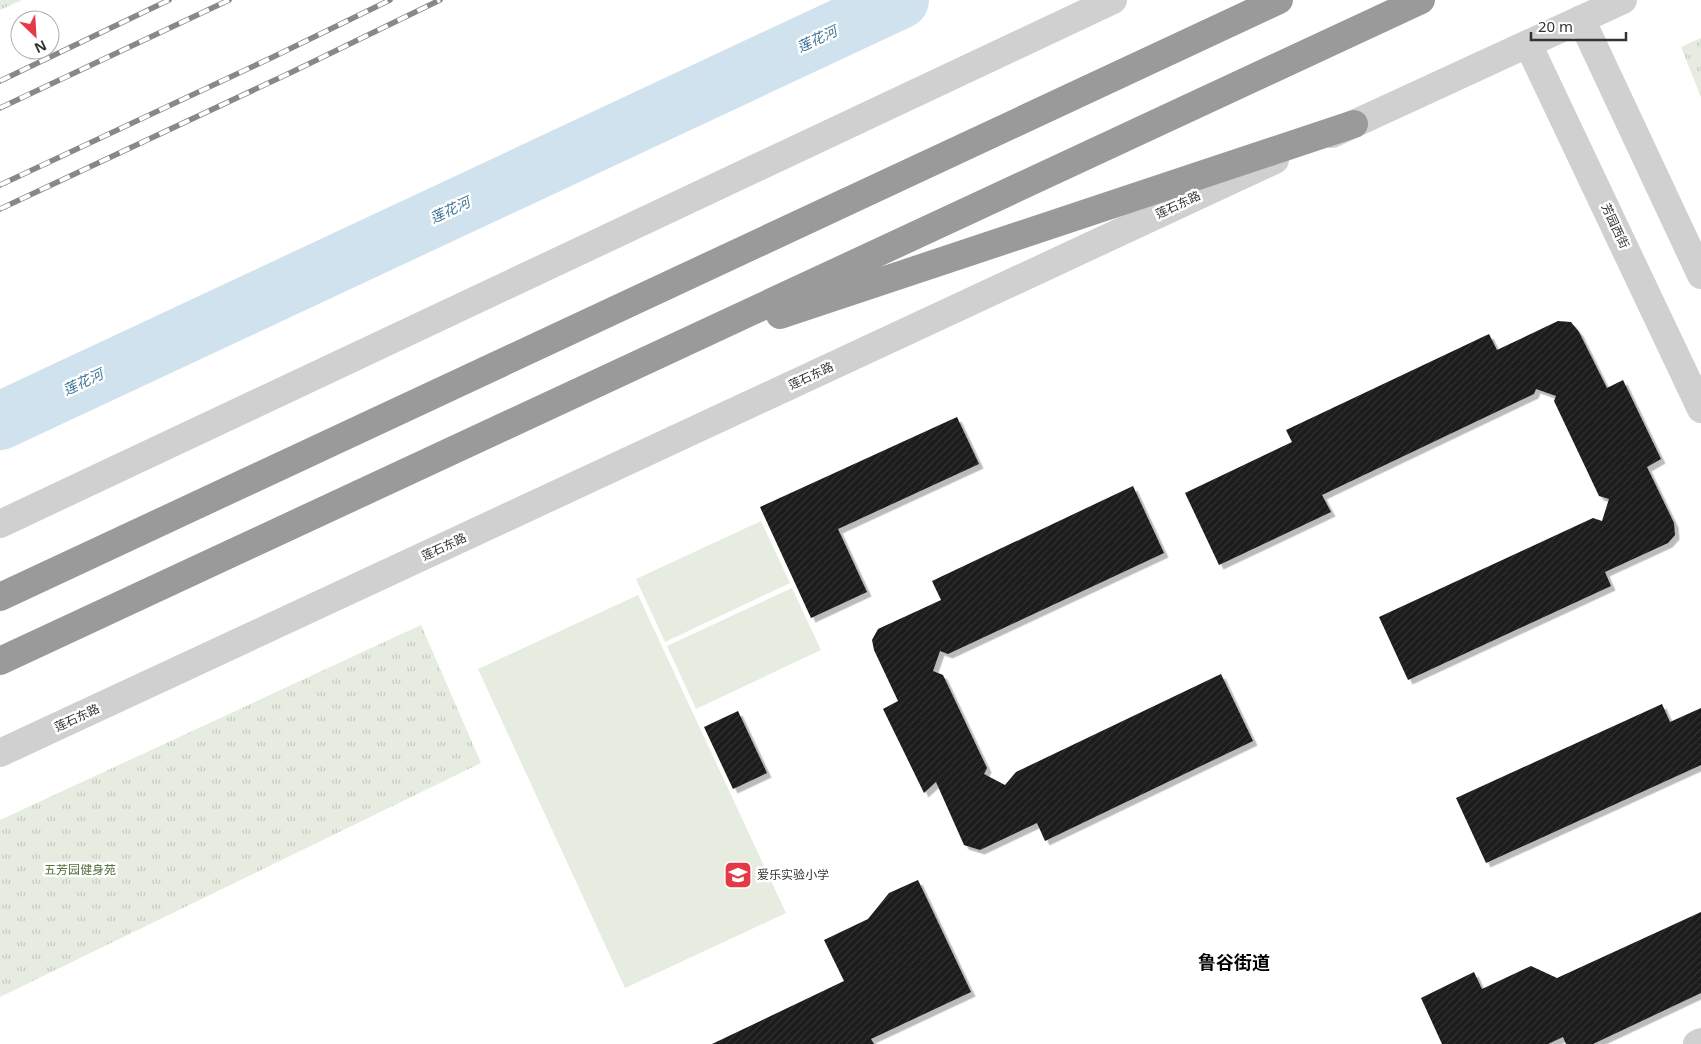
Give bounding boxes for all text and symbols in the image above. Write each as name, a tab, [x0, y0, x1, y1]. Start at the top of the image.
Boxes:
north arrow	[10, 10, 60, 60]
scale bar	[1531, 10, 1626, 42]
text: 20 m	[1538, 16, 1573, 36]
water label: 莲花河	[794, 20, 843, 56]
text: N	[32, 36, 50, 58]
street label: 莲石东路	[1152, 187, 1203, 222]
water label: 莲花河	[427, 191, 476, 227]
street label: 芳园西街	[1598, 200, 1633, 251]
street label: 莲石东路	[785, 358, 836, 393]
water label: 莲花河	[60, 363, 109, 399]
street label: 莲石东路	[418, 529, 469, 564]
street label: 莲石东路	[51, 700, 102, 735]
school or university icon: 爱乐实验小学	[723, 860, 753, 890]
park label: 五芳园健身苑	[44, 861, 116, 878]
place label: 爱乐实验小学	[757, 866, 829, 883]
district label: 鲁谷街道	[1198, 950, 1270, 974]

